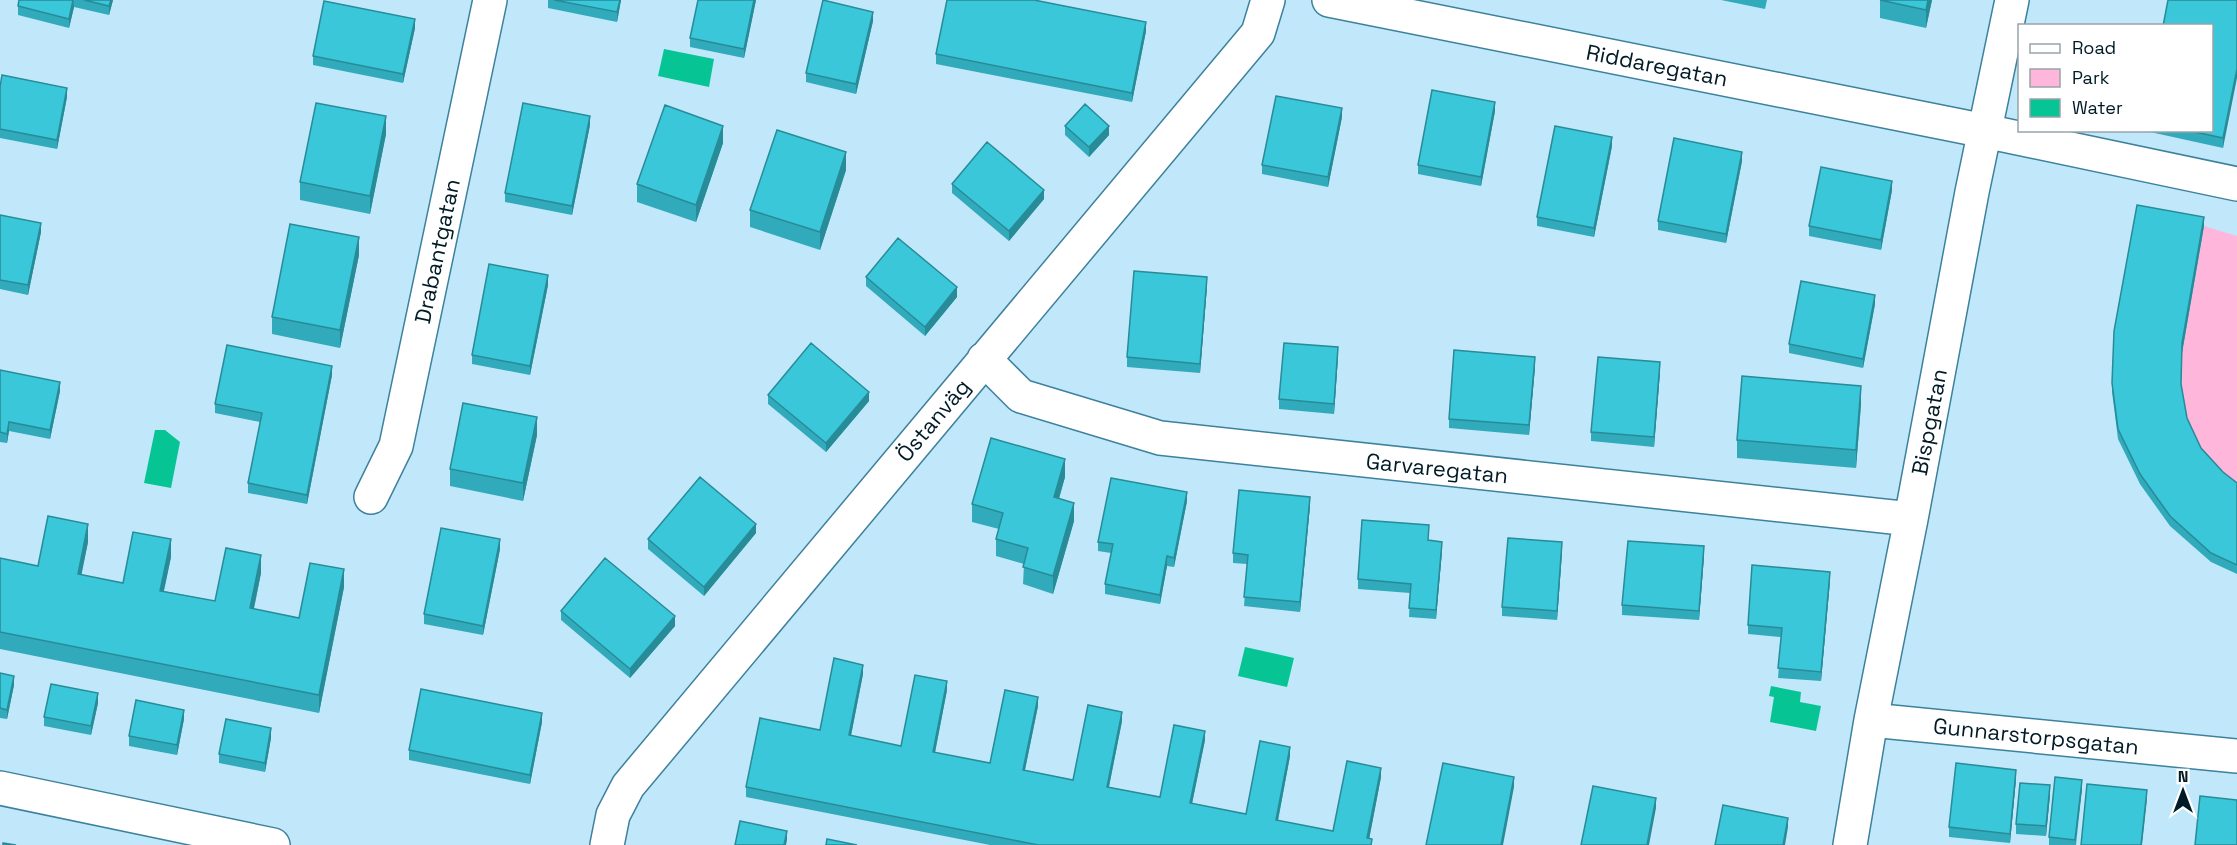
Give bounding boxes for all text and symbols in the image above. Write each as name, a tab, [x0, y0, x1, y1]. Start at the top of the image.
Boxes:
legend	[2018, 24, 2213, 132]
text: Road	[2072, 36, 2116, 59]
street label: Riddaregatan	[1584, 38, 1730, 92]
text: Park	[2072, 66, 2110, 89]
text: Water	[2072, 96, 2123, 119]
street label: Drabantgatan	[408, 176, 466, 326]
street label: Bispgatan	[1905, 366, 1953, 478]
street label: Östanväg	[890, 373, 976, 467]
street label: Garvaregatan	[1365, 447, 1509, 489]
street label: Gunnarstorpsgatan	[1932, 711, 2140, 761]
north arrow	[2153, 761, 2213, 821]
text: N	[2178, 766, 2188, 787]

